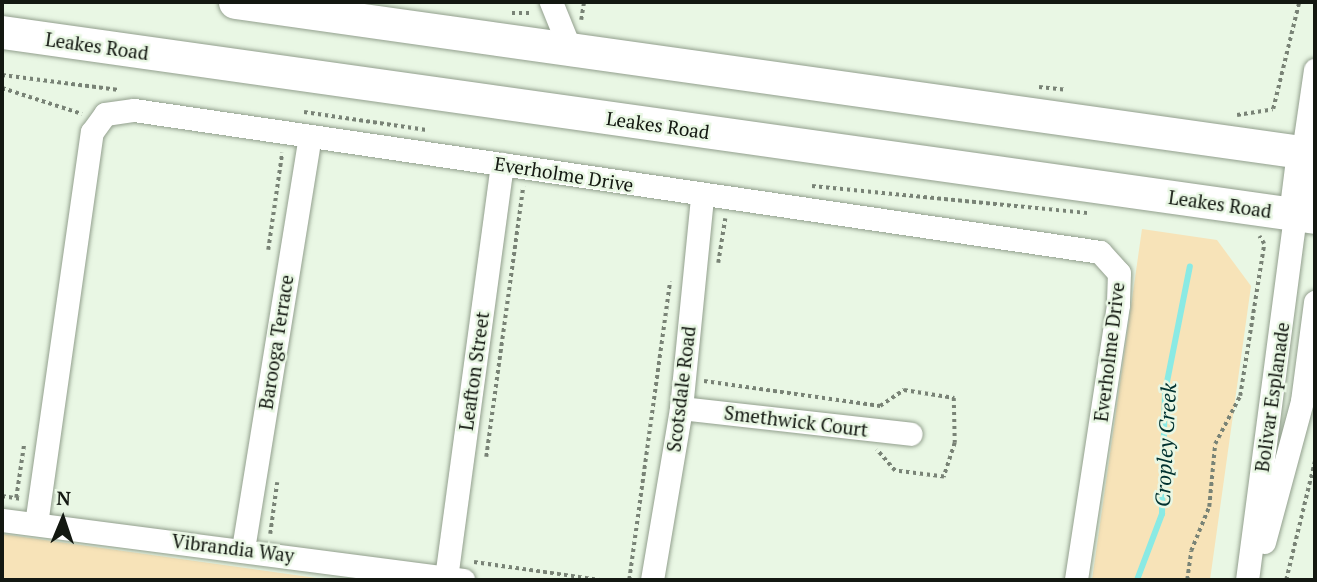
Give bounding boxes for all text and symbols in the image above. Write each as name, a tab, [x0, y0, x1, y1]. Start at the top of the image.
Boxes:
street label: Leakes Road	[44, 27, 150, 65]
street label: Leakes Road	[605, 106, 711, 144]
street label: Everholme Drive	[493, 152, 635, 196]
street label: Leakes Road	[1167, 185, 1273, 223]
street label: Barooga Terrace	[254, 273, 298, 411]
street label: Everholme Drive	[1089, 281, 1129, 423]
street label: Leafton Street	[454, 310, 494, 432]
street label: Bolivar Esplanade	[1250, 321, 1294, 473]
street label: Scotsdale Road	[662, 325, 700, 453]
water label: Cropley Creek	[1149, 382, 1181, 508]
street label: Smethwick Court	[723, 401, 869, 441]
north arrow	[28, 484, 98, 554]
text: N	[56, 485, 71, 510]
street label: Vibrandia Way	[170, 529, 296, 567]

